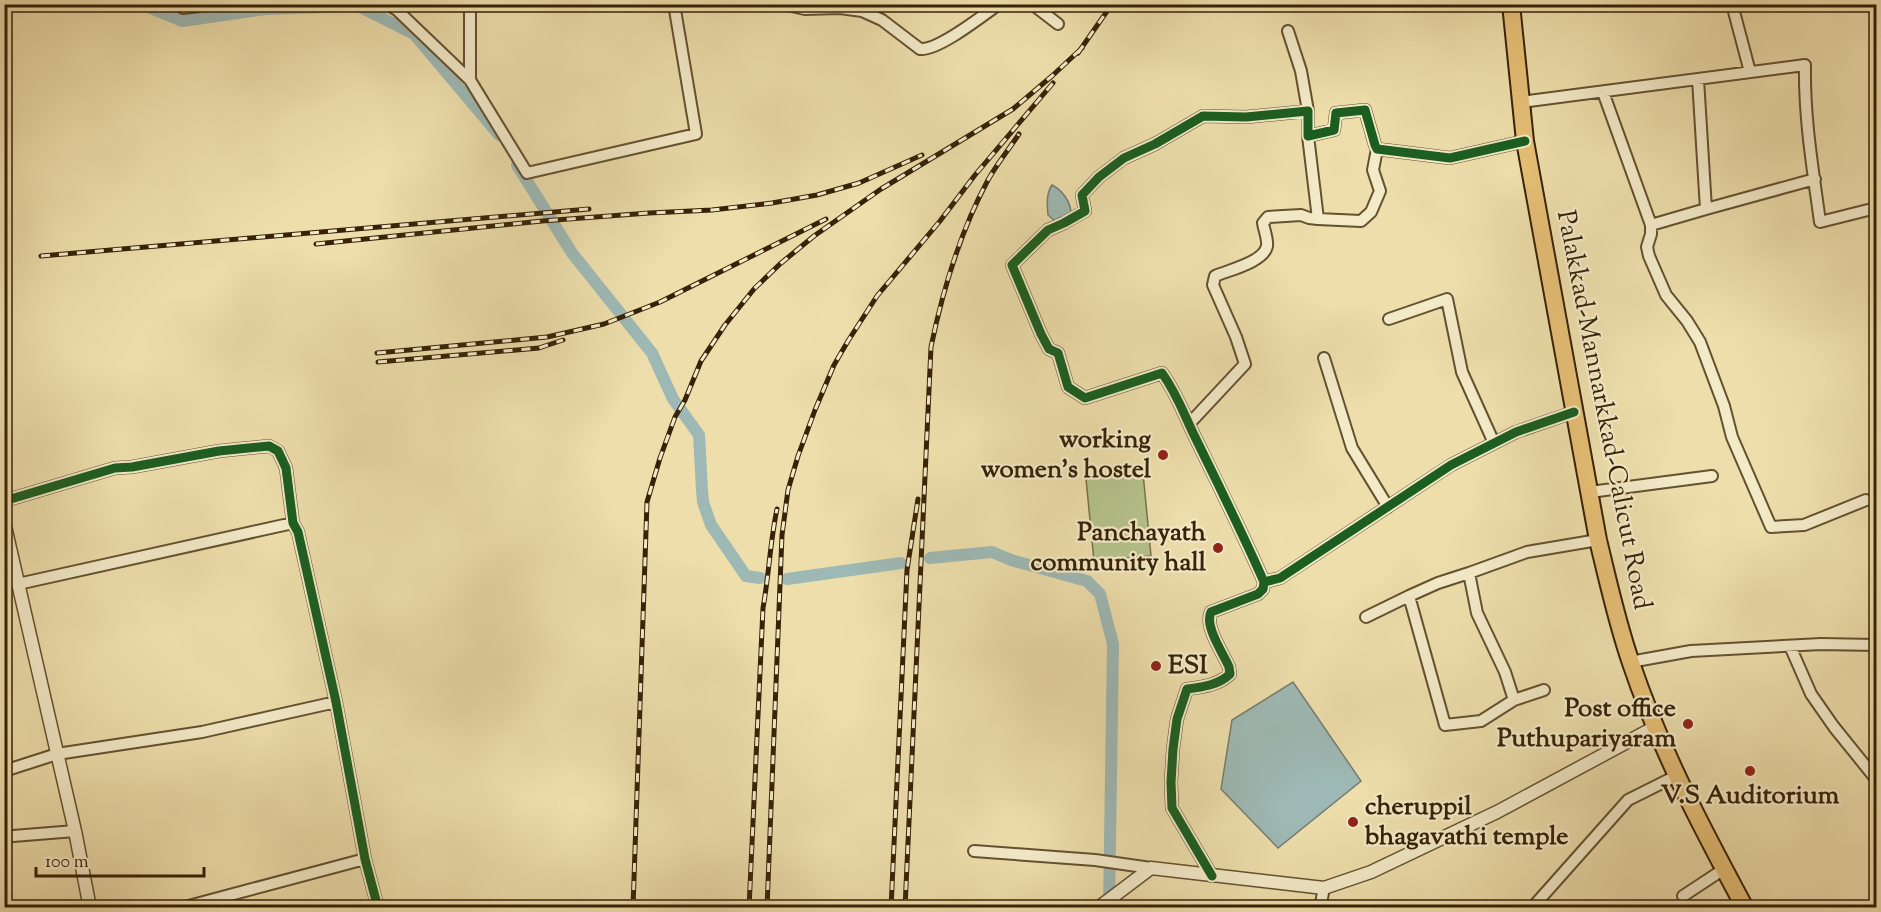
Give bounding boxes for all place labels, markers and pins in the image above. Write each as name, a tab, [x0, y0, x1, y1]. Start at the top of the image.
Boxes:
place label: working women's hostel	[981, 422, 1152, 489]
marker: working women's hostel	[1156, 448, 1170, 462]
place label: Panchayath community hall	[1031, 515, 1207, 582]
marker: Panchayath community hall	[1211, 541, 1225, 555]
place label: ESI	[1168, 648, 1208, 685]
marker: ESI	[1149, 659, 1163, 673]
place label: Post office Puthupariyaram	[1497, 691, 1676, 758]
marker: Post office Puthupariyaram	[1681, 717, 1695, 731]
marker: V.S Auditorium	[1743, 764, 1757, 778]
place label: V.S Auditorium	[1661, 778, 1840, 815]
place label: cheruppil bhagavathi temple	[1364, 789, 1568, 856]
marker: cheruppil bhagavathi temple	[1346, 815, 1360, 829]

